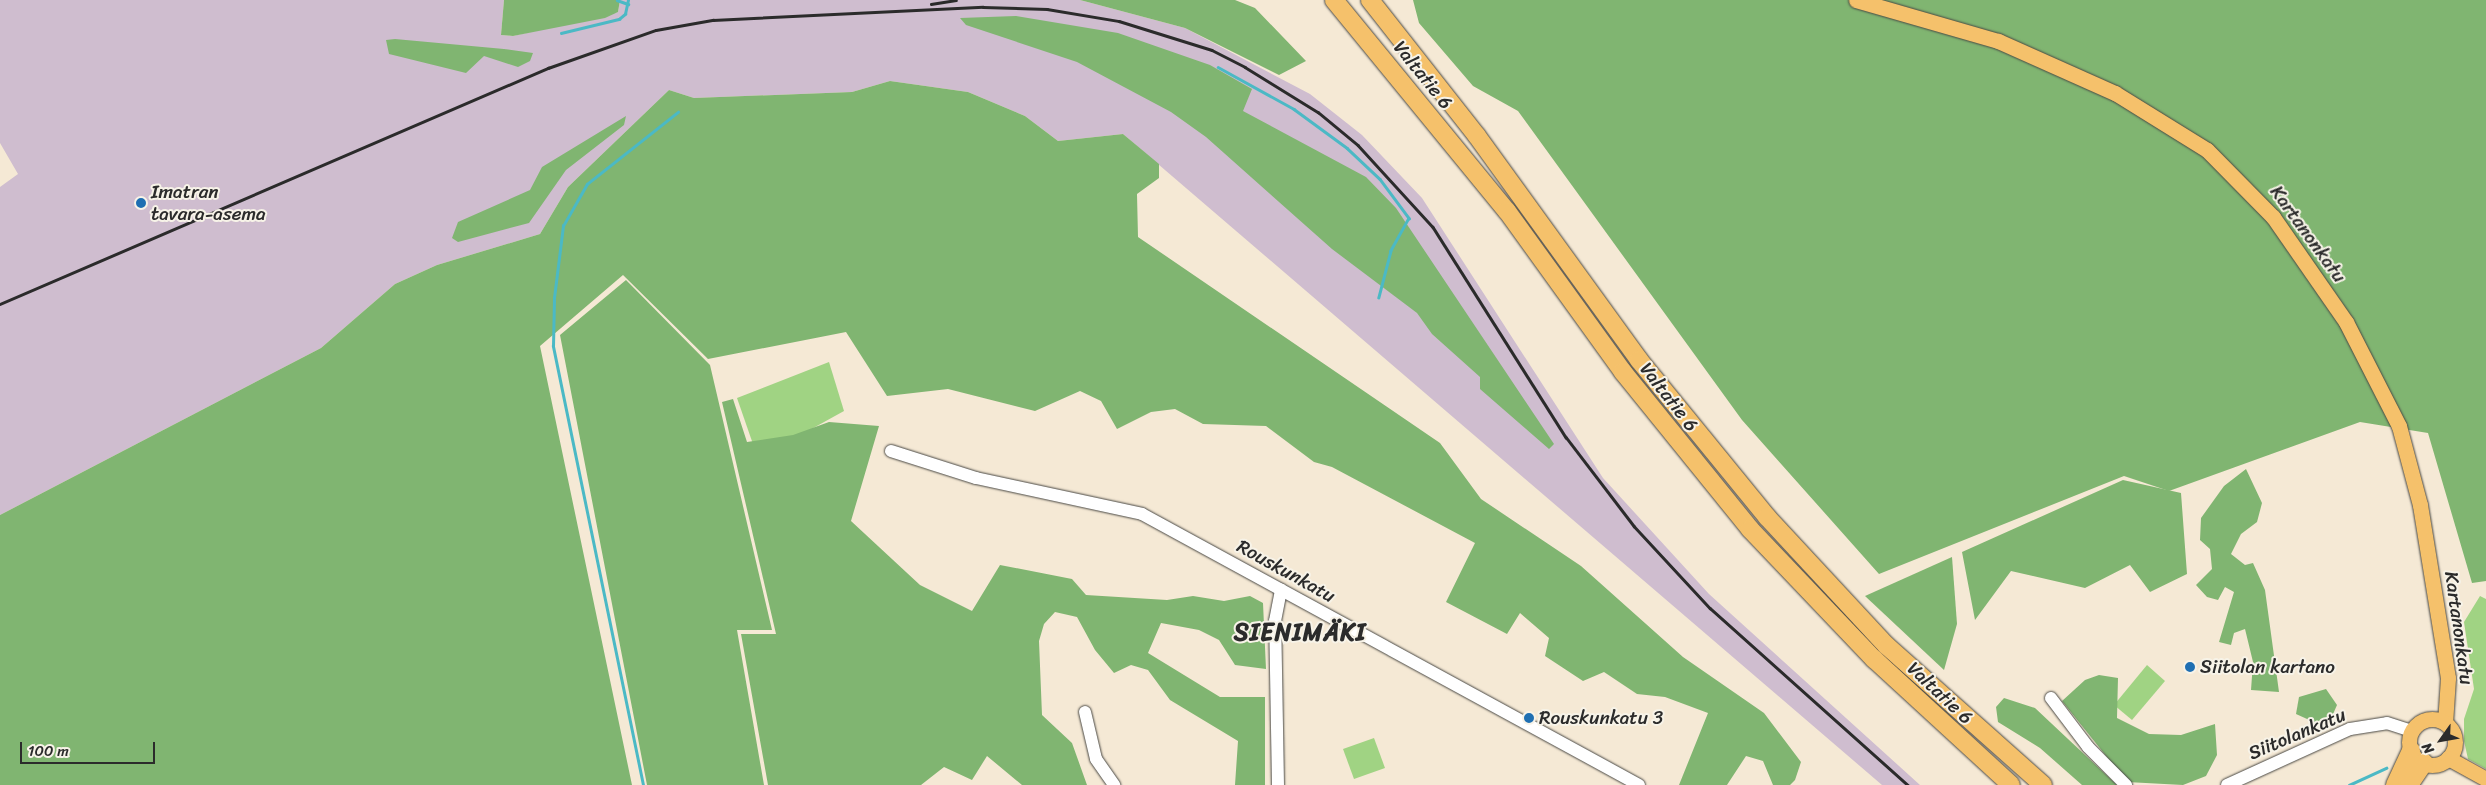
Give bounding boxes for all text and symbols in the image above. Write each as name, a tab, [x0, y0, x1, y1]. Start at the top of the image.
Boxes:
street label: Valtatie 6	[1389, 36, 1457, 114]
place label: Imatran tavara-asema	[151, 181, 266, 225]
street label: Kartanonkatu	[2265, 181, 2351, 287]
marker: Imatran tavara-asema	[135, 197, 147, 209]
street label: Valtatie 6	[1635, 358, 1703, 436]
street label: Rouskunkatu	[1233, 535, 1339, 607]
street label: Kartanonkatu	[2440, 570, 2478, 686]
district label: SIENIMÄKI	[1234, 619, 1366, 647]
place label: Siitolan kartano	[2200, 656, 2335, 678]
street label: Valtatie 6	[1903, 657, 1977, 729]
marker: Siitolan kartano	[2184, 661, 2196, 673]
street label: Siitolankatu	[2245, 703, 2349, 765]
place label: Rouskunkatu 3	[1539, 707, 1663, 729]
marker: Rouskunkatu 3	[1523, 712, 1535, 724]
north arrow	[2416, 715, 2466, 765]
scale bar	[22, 732, 158, 764]
text: N	[2415, 737, 2441, 759]
text: 100 m	[28, 738, 69, 764]

